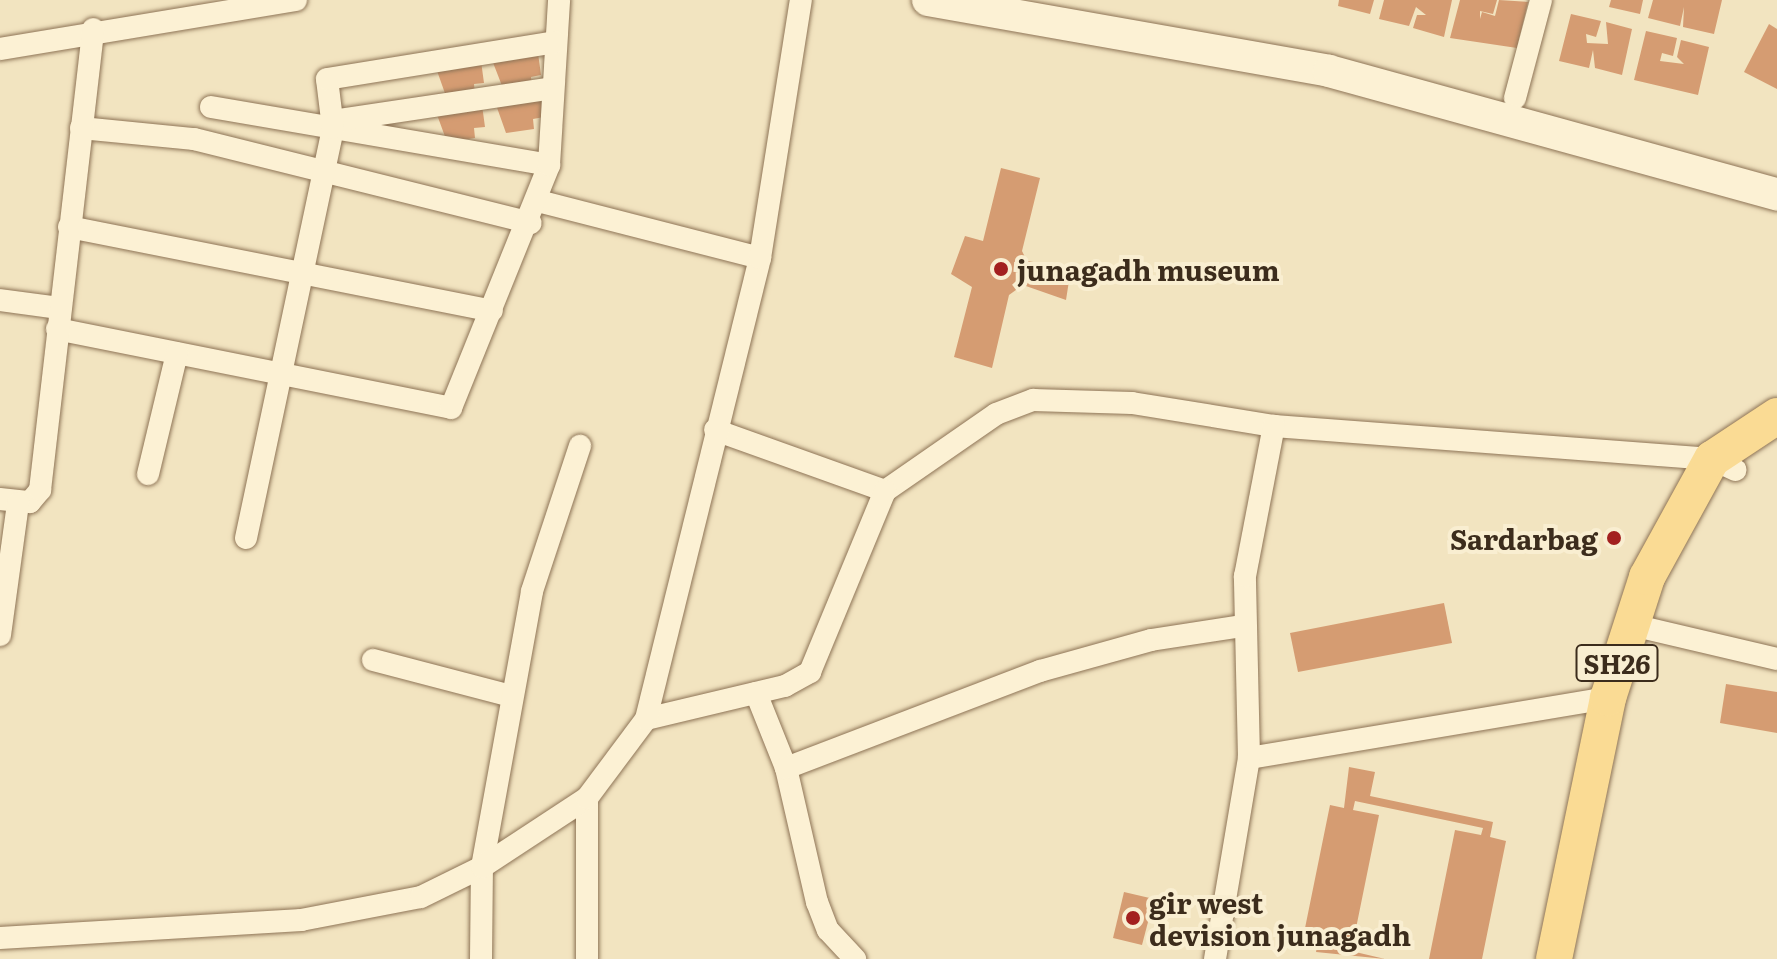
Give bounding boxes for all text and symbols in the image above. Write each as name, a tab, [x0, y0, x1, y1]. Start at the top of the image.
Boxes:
place label: junagadh museum	[1017, 252, 1280, 286]
marker: junagadh museum	[992, 260, 1010, 278]
place label: Sardarbag	[1450, 521, 1598, 555]
marker: Sardarbag	[1605, 529, 1623, 547]
road number: SH26	[1575, 641, 1659, 685]
place label: gir west devision junagadh	[1149, 885, 1411, 951]
marker: gir west devision junagadh	[1124, 909, 1142, 927]

